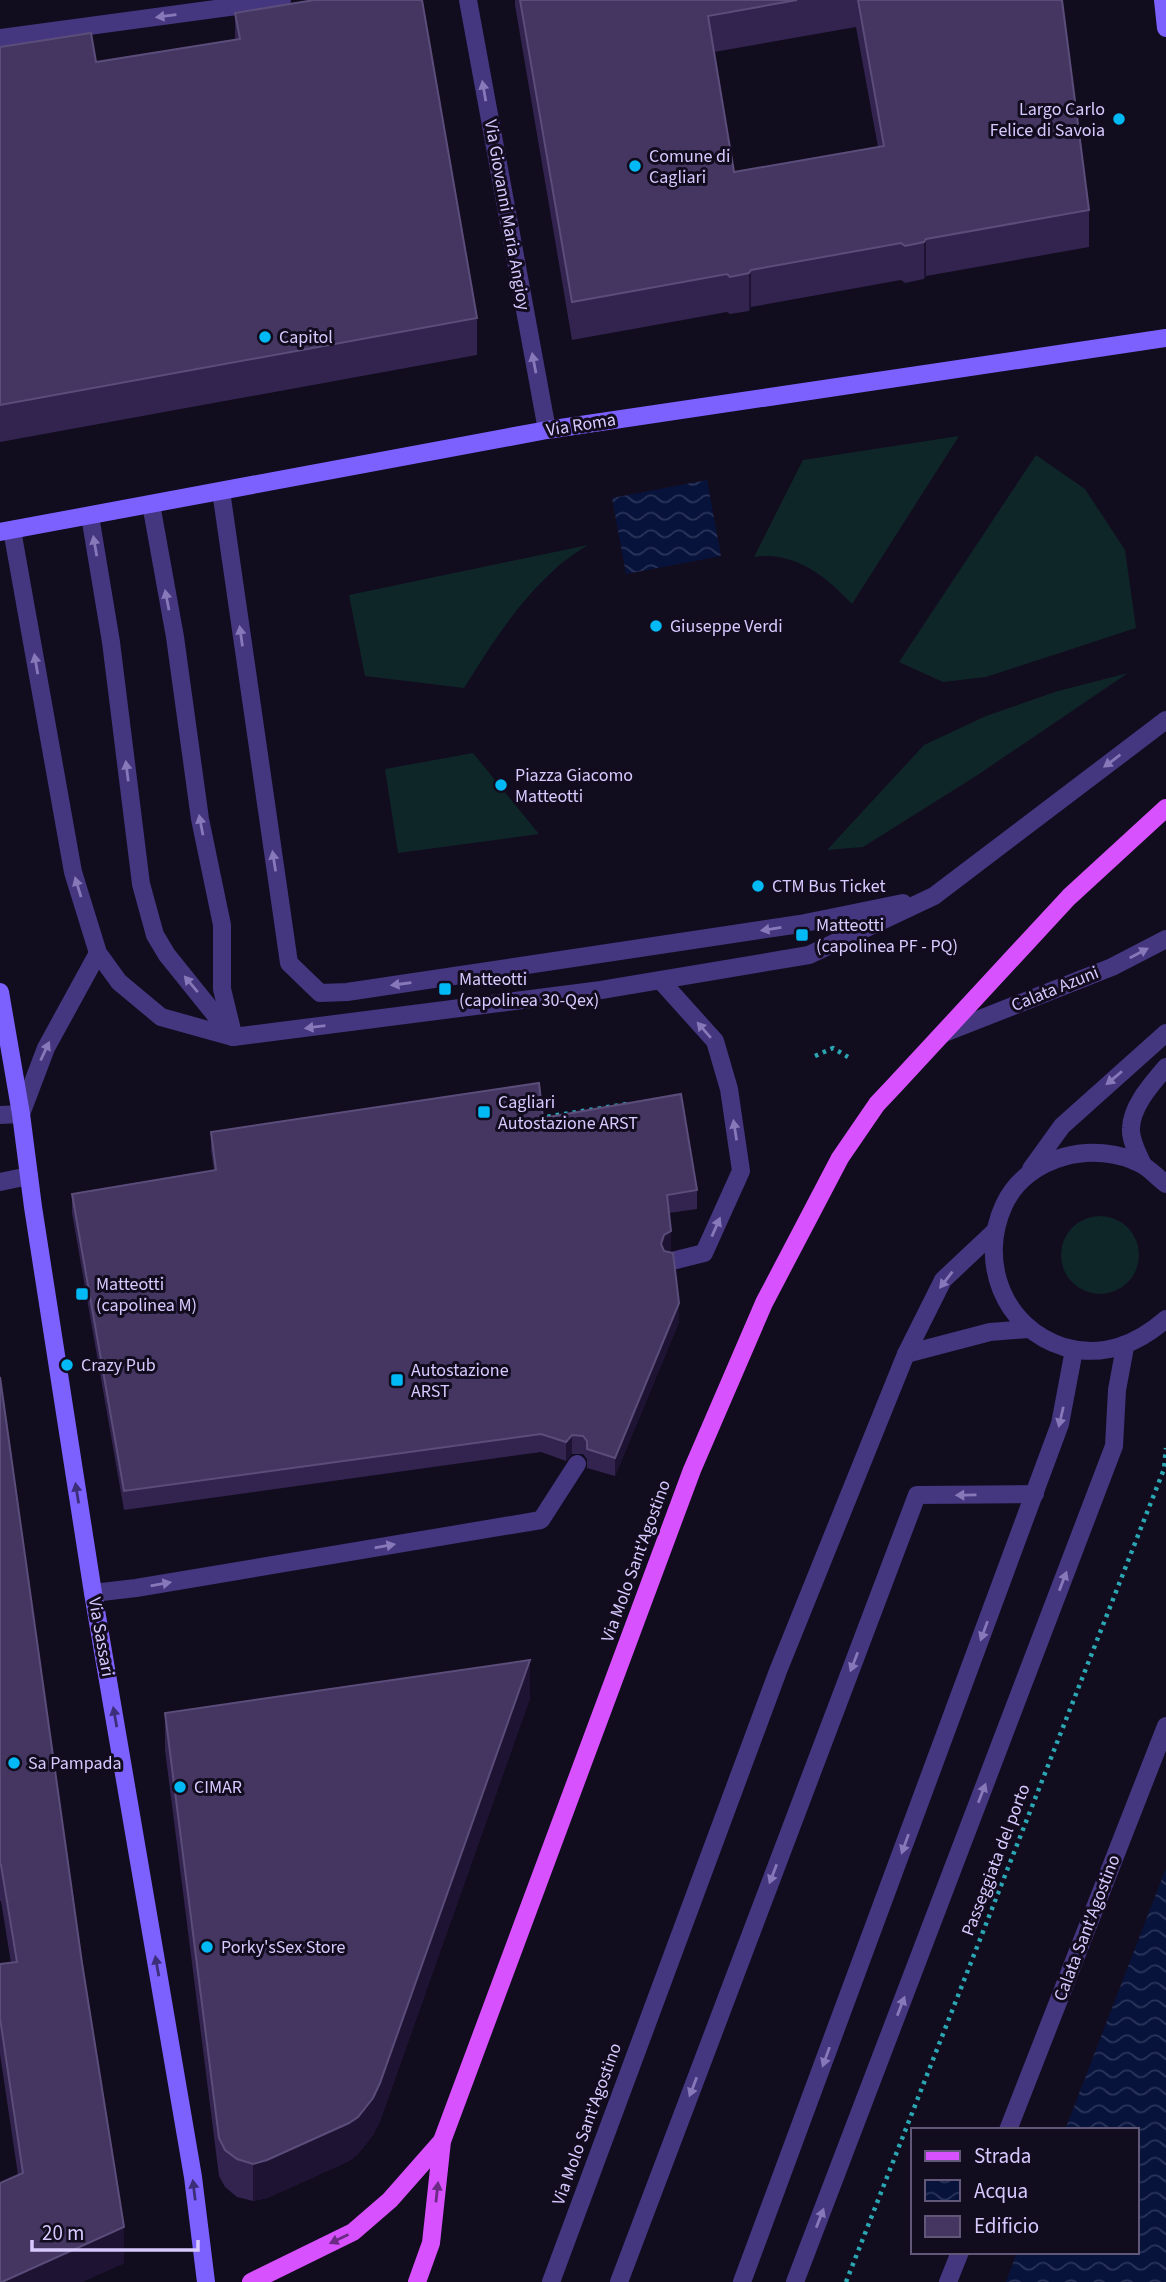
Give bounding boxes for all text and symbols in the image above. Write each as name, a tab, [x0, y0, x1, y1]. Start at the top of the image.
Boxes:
one-way arrow	[155, 11, 177, 22]
one-way arrow	[478, 80, 489, 102]
place label: Largo Carlo Felice di Savoia	[990, 97, 1105, 143]
marker: Largo Carlo Felice di Savoia	[1111, 111, 1127, 127]
street label: Via Giovanni Maria Angioy	[478, 118, 536, 313]
place label: Comune di Cagliari	[649, 144, 731, 190]
marker: Comune di Cagliari	[627, 158, 643, 174]
place label: Capitol	[279, 325, 333, 350]
marker: Capitol	[257, 329, 273, 345]
one-way arrow	[528, 352, 539, 374]
street label: Via Roma	[544, 407, 618, 443]
one-way arrow	[89, 535, 100, 557]
one-way arrow	[162, 589, 173, 611]
place label: Giuseppe Verdi	[670, 614, 783, 639]
marker: Giuseppe Verdi	[648, 618, 664, 634]
one-way arrow	[235, 625, 246, 647]
one-way arrow	[30, 653, 41, 675]
one-way arrow	[1103, 754, 1121, 769]
one-way arrow	[122, 760, 133, 782]
place label: Piazza Giacomo Matteotti	[515, 763, 633, 809]
marker: Piazza Giacomo Matteotti	[493, 777, 509, 793]
one-way arrow	[196, 814, 207, 836]
one-way arrow	[269, 850, 280, 872]
place label: CTM Bus Ticket	[772, 874, 886, 899]
one-way arrow	[72, 877, 82, 898]
marker: CTM Bus Ticket	[750, 878, 766, 894]
place label: Matteotti (capolinea PF - PQ)	[816, 913, 958, 959]
one-way arrow	[760, 923, 782, 934]
marker: Matteotti (capolinea PF - PQ)	[794, 927, 810, 943]
one-way arrow	[1129, 947, 1149, 958]
street label: Calata Azuni	[1007, 960, 1103, 1018]
place label: Matteotti (capolinea 30-Qex)	[459, 967, 599, 1013]
one-way arrow	[184, 975, 199, 992]
one-way arrow	[389, 979, 411, 990]
marker: Matteotti (capolinea 30-Qex)	[437, 981, 453, 997]
one-way arrow	[304, 1022, 326, 1033]
one-way arrow	[697, 1022, 713, 1039]
one-way arrow	[40, 1041, 51, 1061]
one-way arrow	[1106, 1070, 1123, 1085]
place label: Cagliari Autostazione ARST	[498, 1090, 638, 1136]
marker: Cagliari Autostazione ARST	[476, 1104, 492, 1120]
one-way arrow	[729, 1119, 740, 1141]
one-way arrow	[711, 1216, 722, 1237]
one-way arrow	[938, 1271, 953, 1289]
place label: Matteotti (capolinea M)	[96, 1272, 197, 1318]
marker: Matteotti (capolinea M)	[74, 1286, 90, 1302]
place label: Crazy Pub	[81, 1353, 156, 1378]
marker: Crazy Pub	[59, 1357, 75, 1373]
place label: Autostazione ARST	[411, 1358, 509, 1404]
marker: Autostazione ARST	[389, 1372, 405, 1388]
one-way arrow	[1055, 1406, 1066, 1428]
street label: Via Molo Sant'Agostino	[595, 1476, 677, 1646]
one-way arrow	[71, 1482, 82, 1504]
one-way arrow	[955, 1489, 977, 1501]
one-way arrow	[374, 1540, 396, 1551]
one-way arrow	[1058, 1570, 1069, 1591]
one-way arrow	[150, 1578, 172, 1589]
street label: Via Sassari	[82, 1595, 120, 1679]
one-way arrow	[978, 1620, 989, 1641]
one-way arrow	[848, 1651, 859, 1672]
one-way arrow	[109, 1706, 120, 1728]
place label: Sa Pampada	[28, 1751, 122, 1776]
marker: Sa Pampada	[6, 1755, 22, 1771]
place label: CIMAR	[194, 1775, 242, 1800]
marker: CIMAR	[172, 1779, 188, 1795]
street label: Passeggiata del porto	[956, 1780, 1036, 1940]
one-way arrow	[976, 1783, 987, 1804]
one-way arrow	[899, 1833, 910, 1854]
street label: Calata Sant'Agostino	[1048, 1851, 1126, 2005]
one-way arrow	[768, 1864, 779, 1885]
place label: Porky'sSex Store	[221, 1935, 346, 1960]
marker: Porky'sSex Store	[199, 1939, 215, 1955]
one-way arrow	[151, 1955, 162, 1977]
one-way arrow	[895, 1995, 906, 2016]
street label: Via Molo Sant'Agostino	[546, 2039, 628, 2209]
one-way arrow	[820, 2047, 831, 2068]
one-way arrow	[687, 2077, 698, 2098]
legend	[911, 2128, 1138, 2254]
text: Strada	[974, 2141, 1031, 2171]
text: Acqua	[974, 2176, 1028, 2206]
one-way arrow	[189, 2179, 200, 2201]
one-way arrow	[431, 2181, 442, 2203]
scale bar	[32, 2208, 198, 2252]
one-way arrow	[814, 2208, 825, 2229]
text: Edificio	[974, 2211, 1039, 2241]
text: 20 m	[42, 2218, 84, 2248]
one-way arrow	[329, 2233, 349, 2245]

